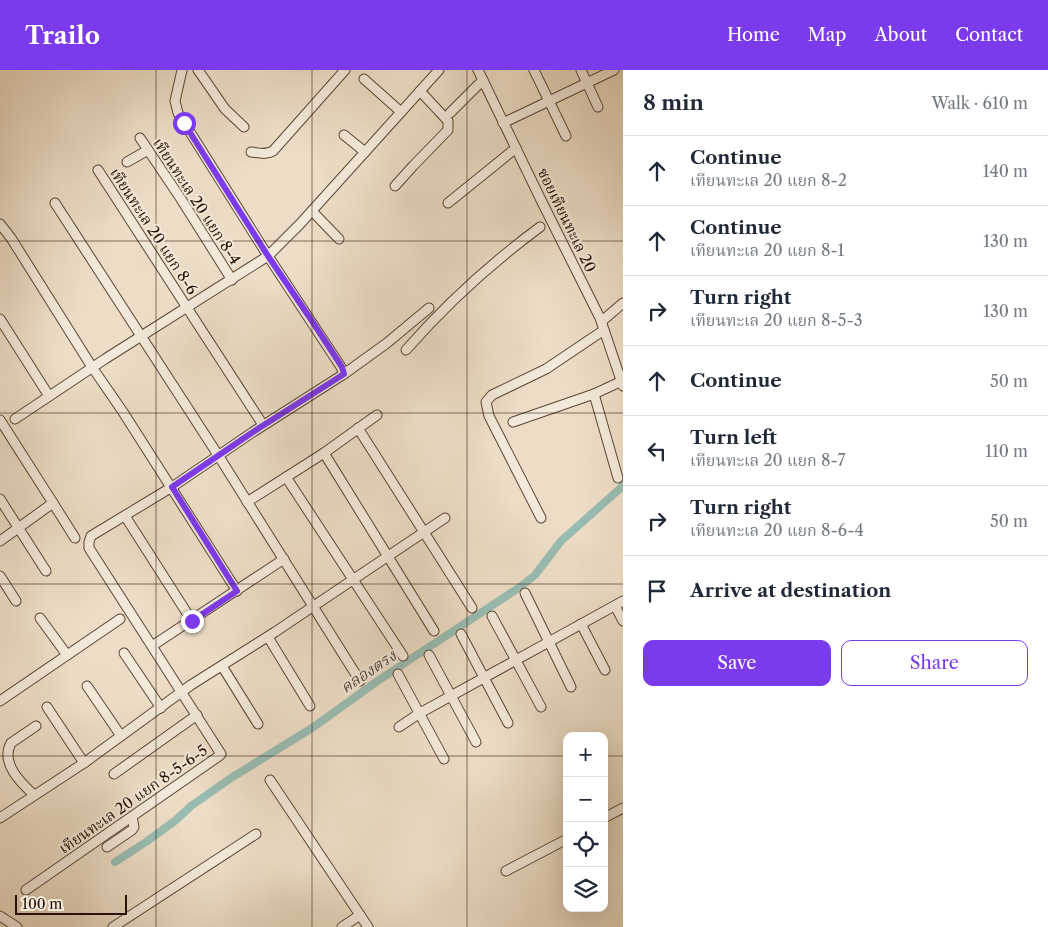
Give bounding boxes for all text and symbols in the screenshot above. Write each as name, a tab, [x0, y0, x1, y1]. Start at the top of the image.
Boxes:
text: Trailo	[25, 21, 100, 50]
text: Home	[727, 24, 780, 46]
text: Map	[808, 24, 846, 46]
text: About	[874, 24, 927, 46]
text: Contact	[955, 24, 1023, 46]
text: 8 min	[643, 90, 704, 115]
text: Walk · 610 m	[931, 93, 1028, 113]
route start	[173, 112, 196, 135]
street label: เทียนทะเล 20 แยก 8-4	[149, 134, 245, 268]
text: Continue	[690, 146, 782, 169]
icon: ahead	[643, 157, 671, 185]
text: 140 m	[983, 161, 1028, 181]
street label: เทียนทะเล 20 แยก 8-6	[106, 164, 202, 298]
street label: ซอยเทียนทะเล 20	[534, 165, 600, 275]
text: เทียนทะเล 20 แยก 8-2	[690, 170, 847, 190]
text: Continue	[690, 216, 782, 239]
icon: ahead	[643, 227, 671, 255]
text: 130 m	[983, 231, 1028, 251]
text: เทียนทะเล 20 แยก 8-1	[690, 240, 844, 260]
text: Turn right	[690, 286, 791, 309]
icon: right	[643, 297, 671, 325]
text: 130 m	[983, 301, 1028, 321]
text: เทียนทะเล 20 แยก 8-5-3	[690, 310, 863, 330]
icon: ahead	[643, 367, 671, 395]
text: Continue	[690, 369, 782, 392]
text: 50 m	[990, 371, 1028, 391]
text: Turn left	[690, 426, 777, 449]
icon: left	[643, 437, 671, 465]
text: 110 m	[985, 441, 1028, 461]
text: เทียนทะเล 20 แยก 8-7	[690, 450, 845, 470]
text: Turn right	[690, 496, 791, 519]
icon: right	[643, 507, 671, 535]
text: 50 m	[990, 511, 1028, 531]
text: เทียนทะเล 20 แยก 8-6-4	[690, 520, 864, 540]
icon: arrive	[643, 577, 671, 605]
text: Arrive at destination	[690, 579, 891, 602]
route end	[181, 610, 204, 633]
button: Save	[643, 640, 831, 686]
button: Share	[841, 640, 1028, 686]
water label: คลองตรง	[336, 644, 401, 697]
map controls	[563, 732, 608, 912]
button: +	[563, 732, 608, 777]
street label: เทียนทะเล 20 แยก 8-5-6-5	[55, 740, 211, 858]
button: −	[563, 777, 608, 822]
button: locate	[563, 822, 608, 867]
button: layers	[563, 867, 608, 912]
scale bar	[15, 892, 128, 915]
text: 100 m	[22, 895, 62, 913]

